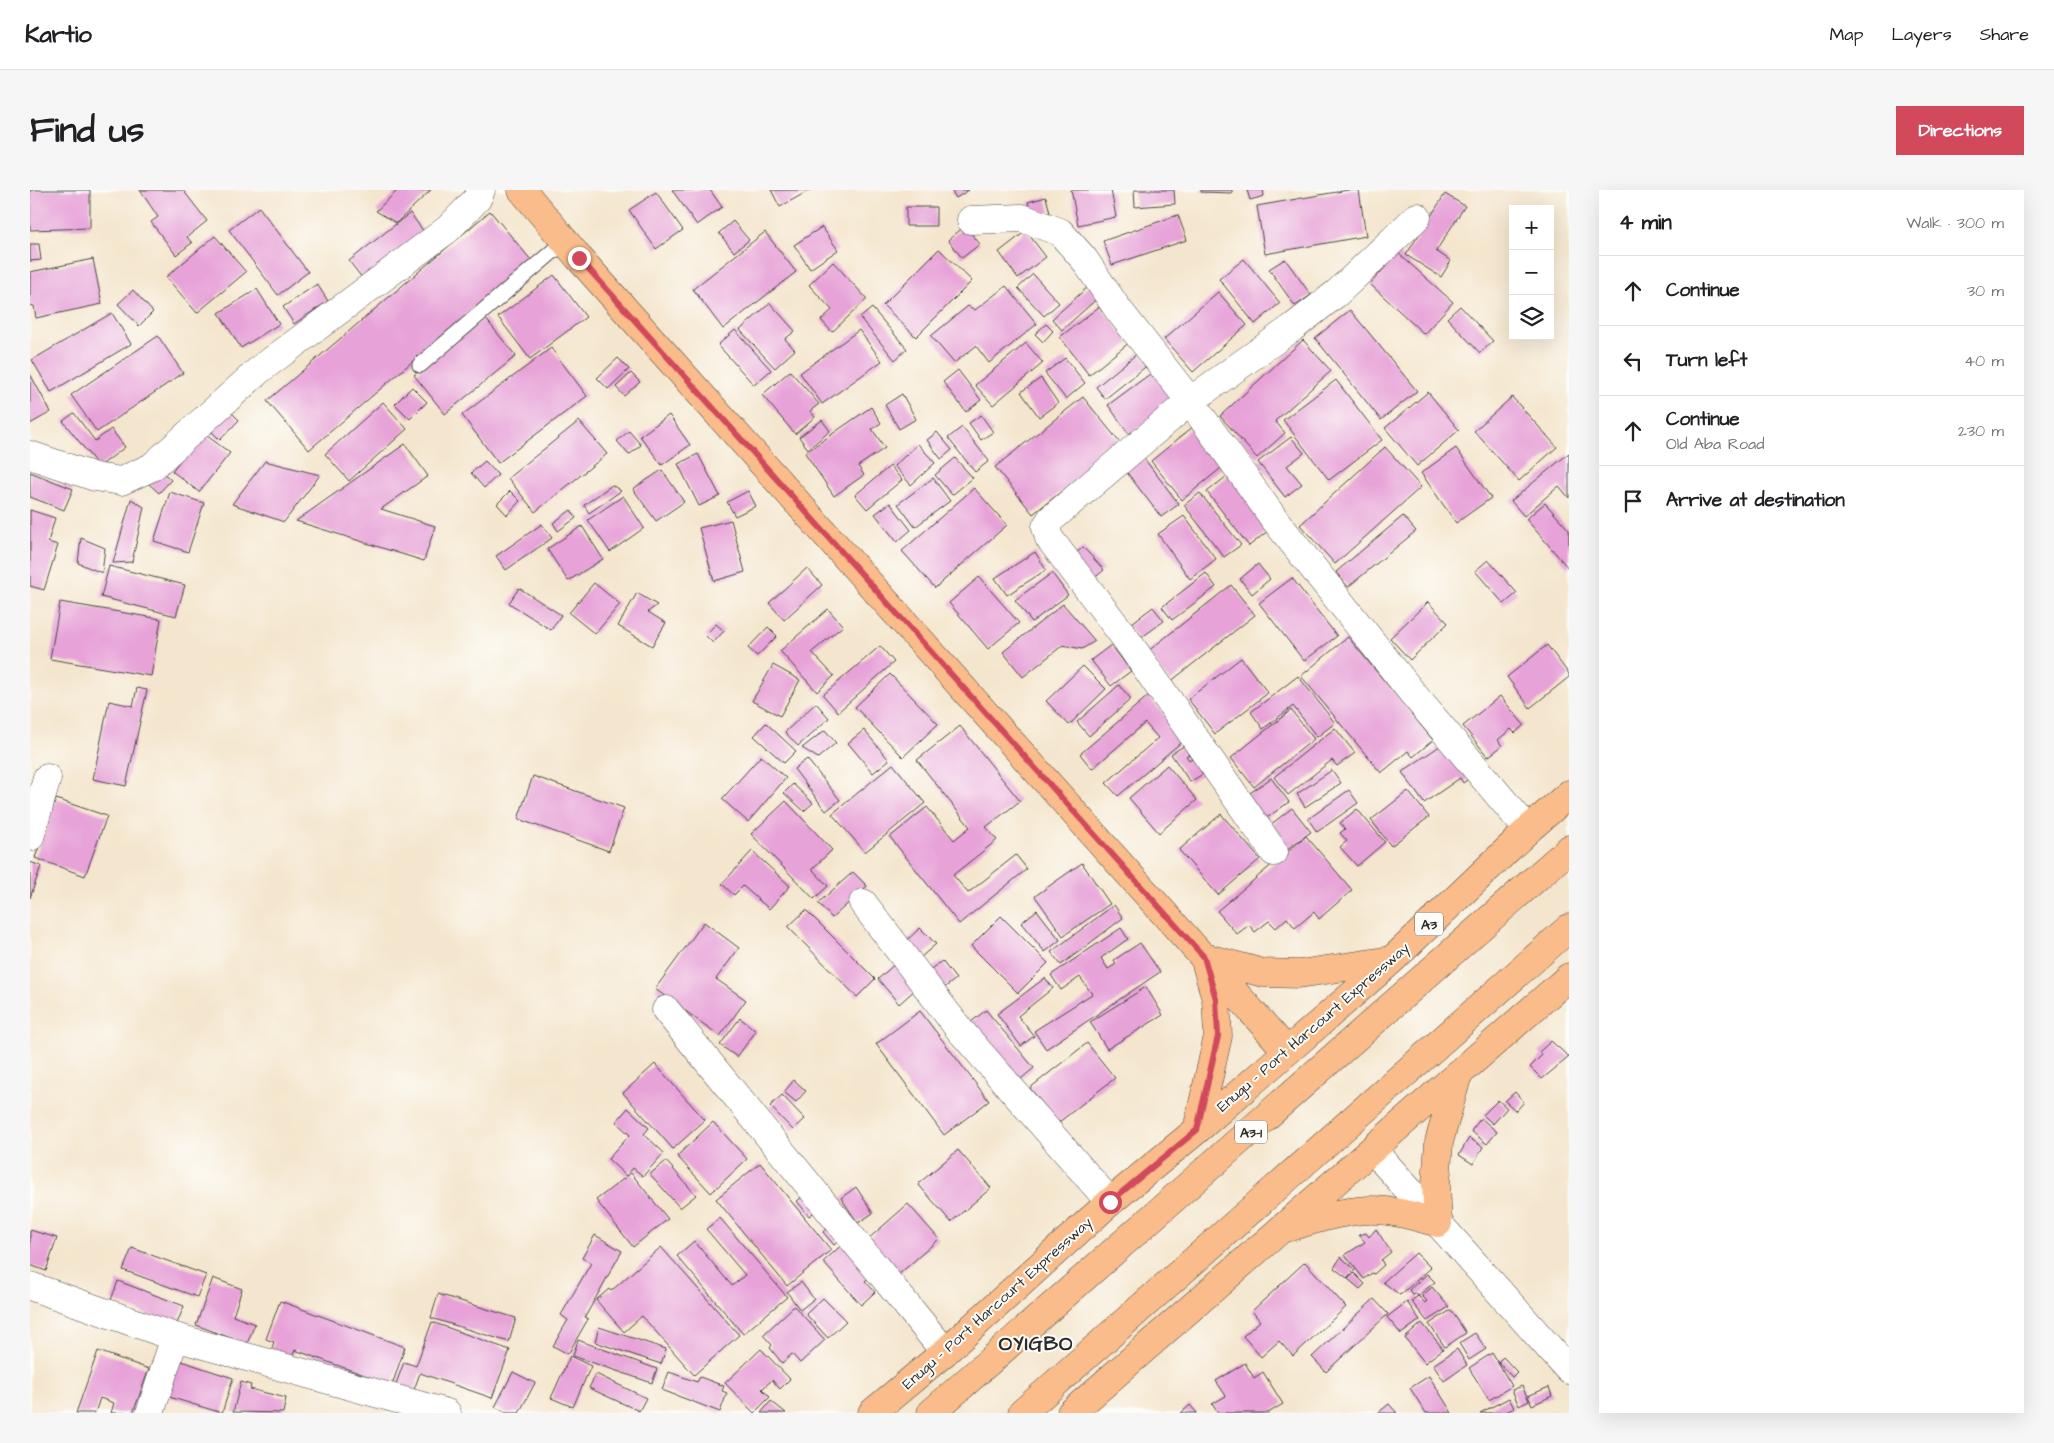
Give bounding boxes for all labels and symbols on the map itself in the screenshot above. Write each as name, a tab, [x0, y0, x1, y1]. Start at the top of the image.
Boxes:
route end	[568, 247, 591, 270]
road number: A3	[1415, 912, 1443, 936]
street label: Enugu - Port Harcourt Expressway	[1212, 938, 1415, 1118]
road number: A3-1	[1235, 1120, 1267, 1144]
route start	[1099, 1191, 1122, 1214]
street label: Enugu - Port Harcourt Expressway	[898, 1212, 1098, 1395]
district label: OYIGBO	[999, 1330, 1073, 1358]

